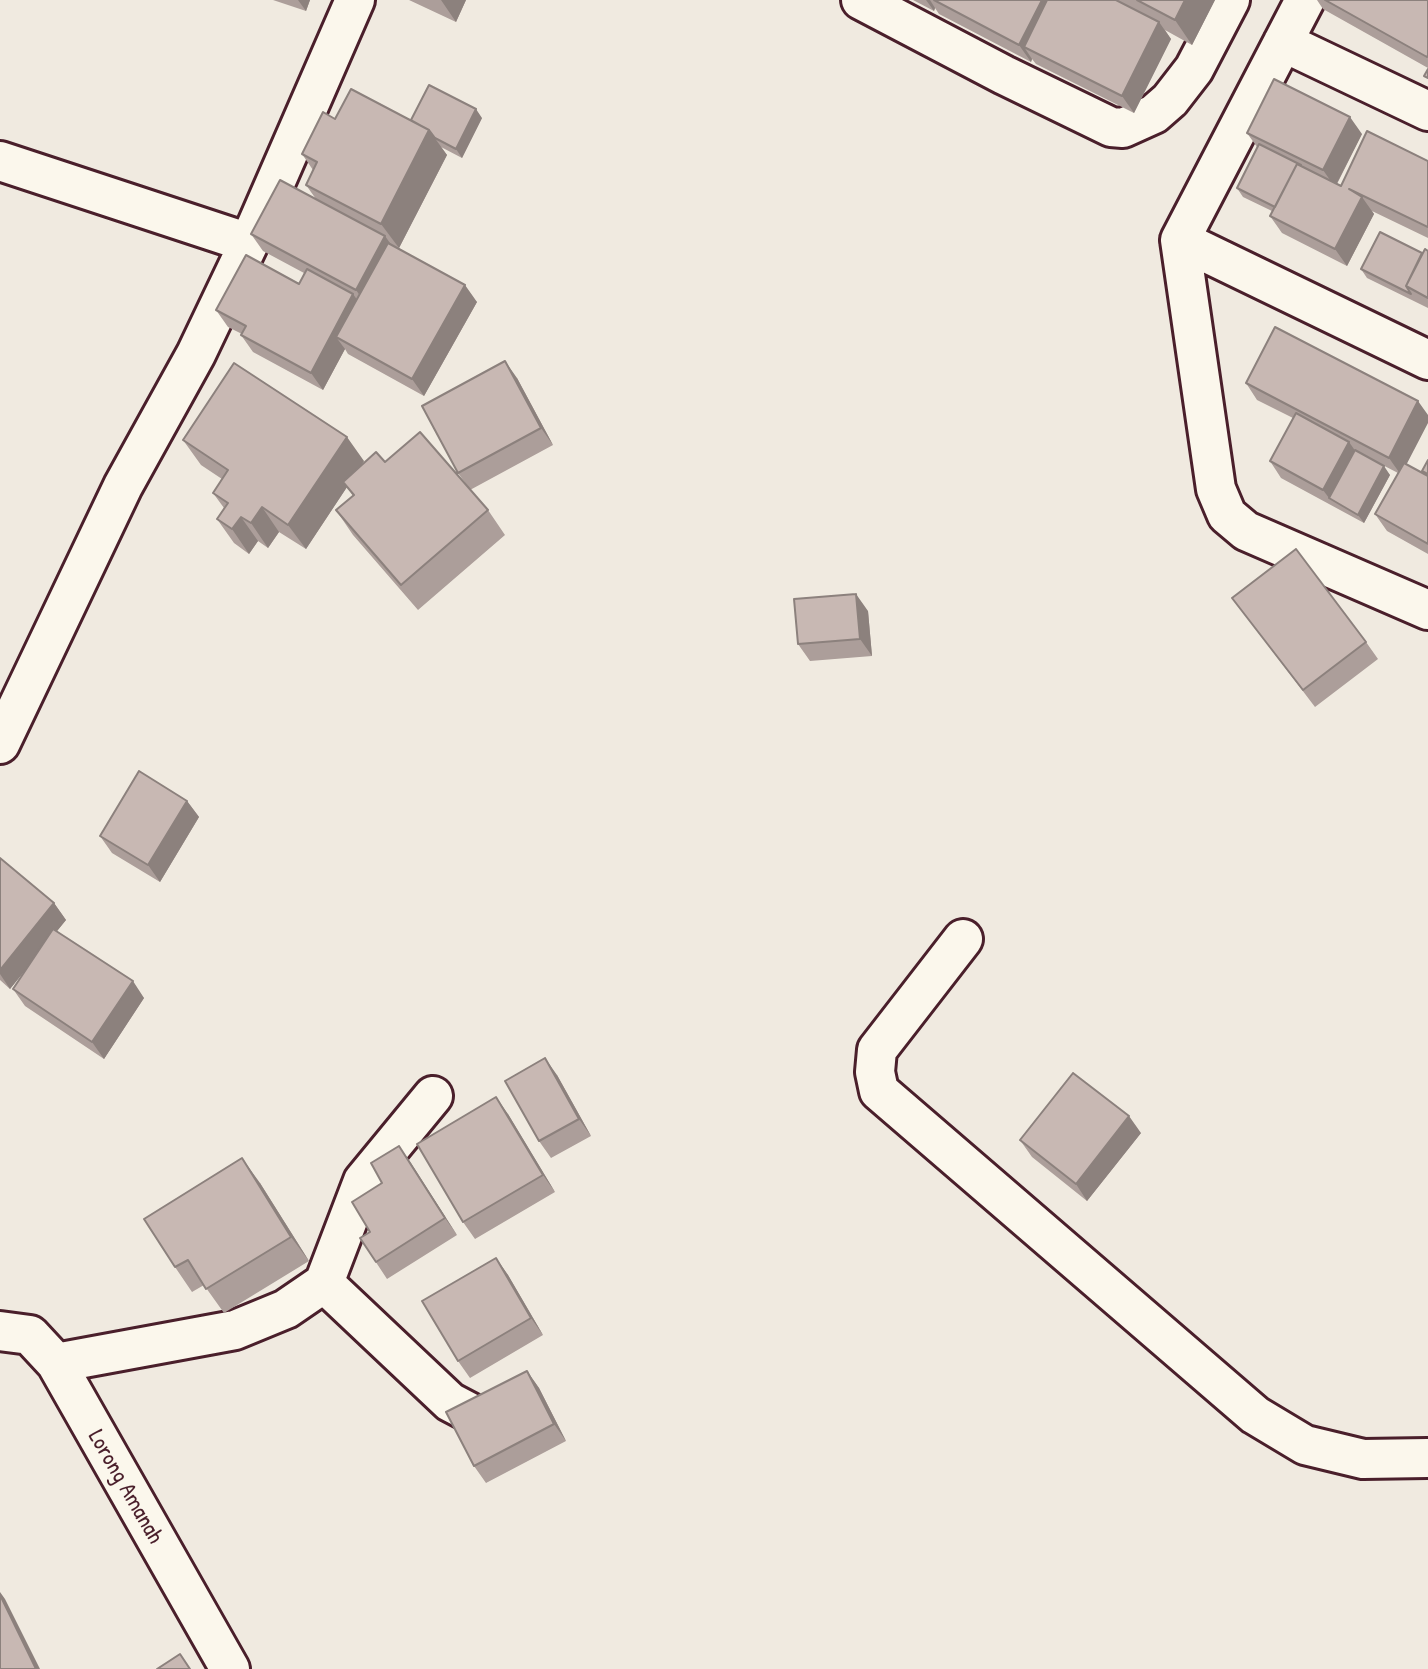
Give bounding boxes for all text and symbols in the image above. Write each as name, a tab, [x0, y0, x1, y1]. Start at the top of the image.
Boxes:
street label: Lorong Amanah	[81, 1425, 169, 1549]

